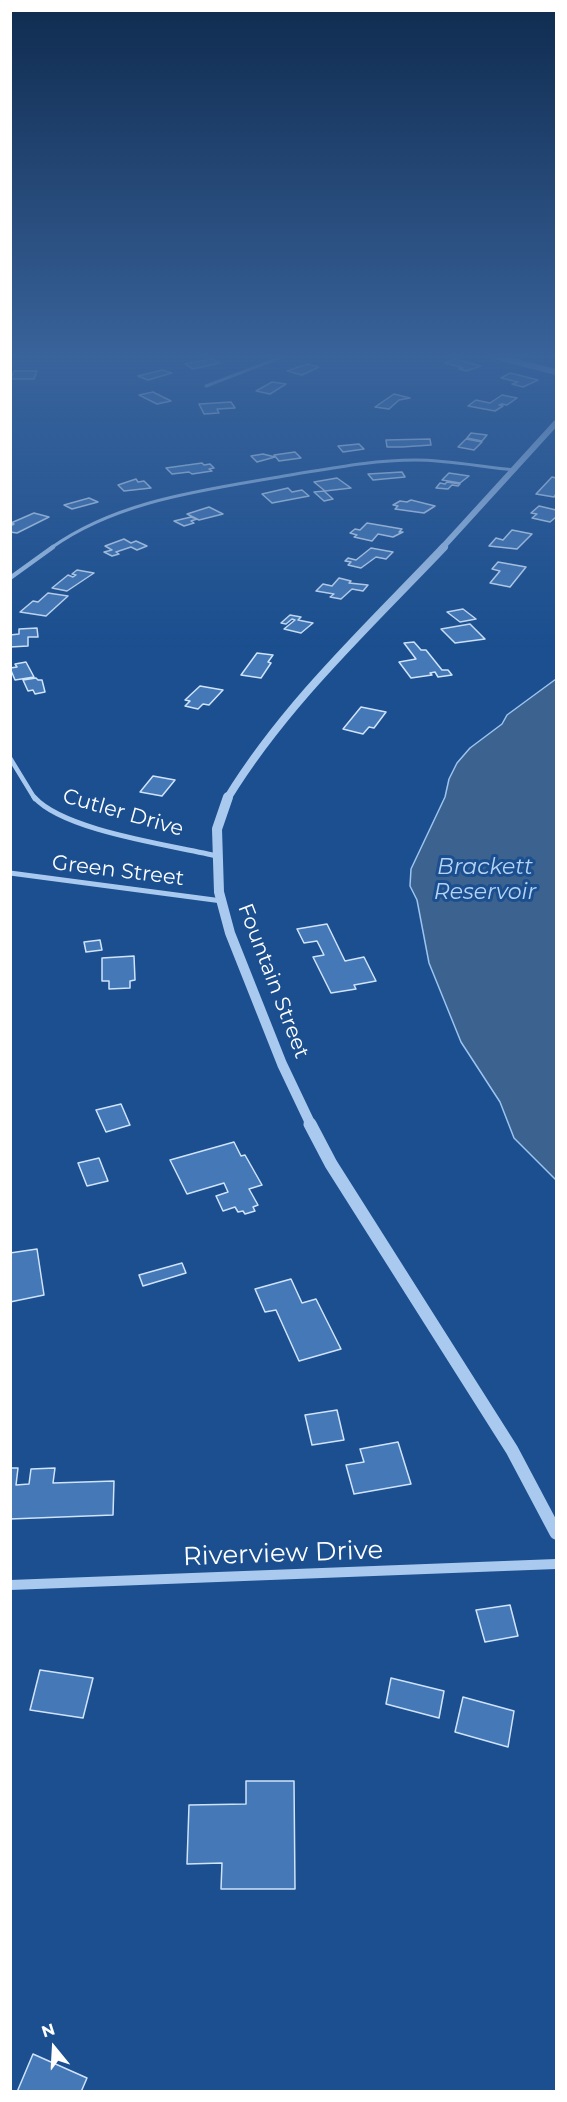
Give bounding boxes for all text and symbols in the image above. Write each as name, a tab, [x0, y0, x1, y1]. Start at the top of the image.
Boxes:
street label: Cutler Drive	[60, 784, 186, 842]
street label: Green Street	[50, 850, 186, 892]
water label: Brackett Reservoir	[434, 855, 536, 906]
street label: Fountain Street	[232, 900, 314, 1062]
street label: Riverview Drive	[182, 1535, 384, 1573]
north arrow	[24, 2018, 84, 2078]
text: N	[39, 2019, 57, 2041]

